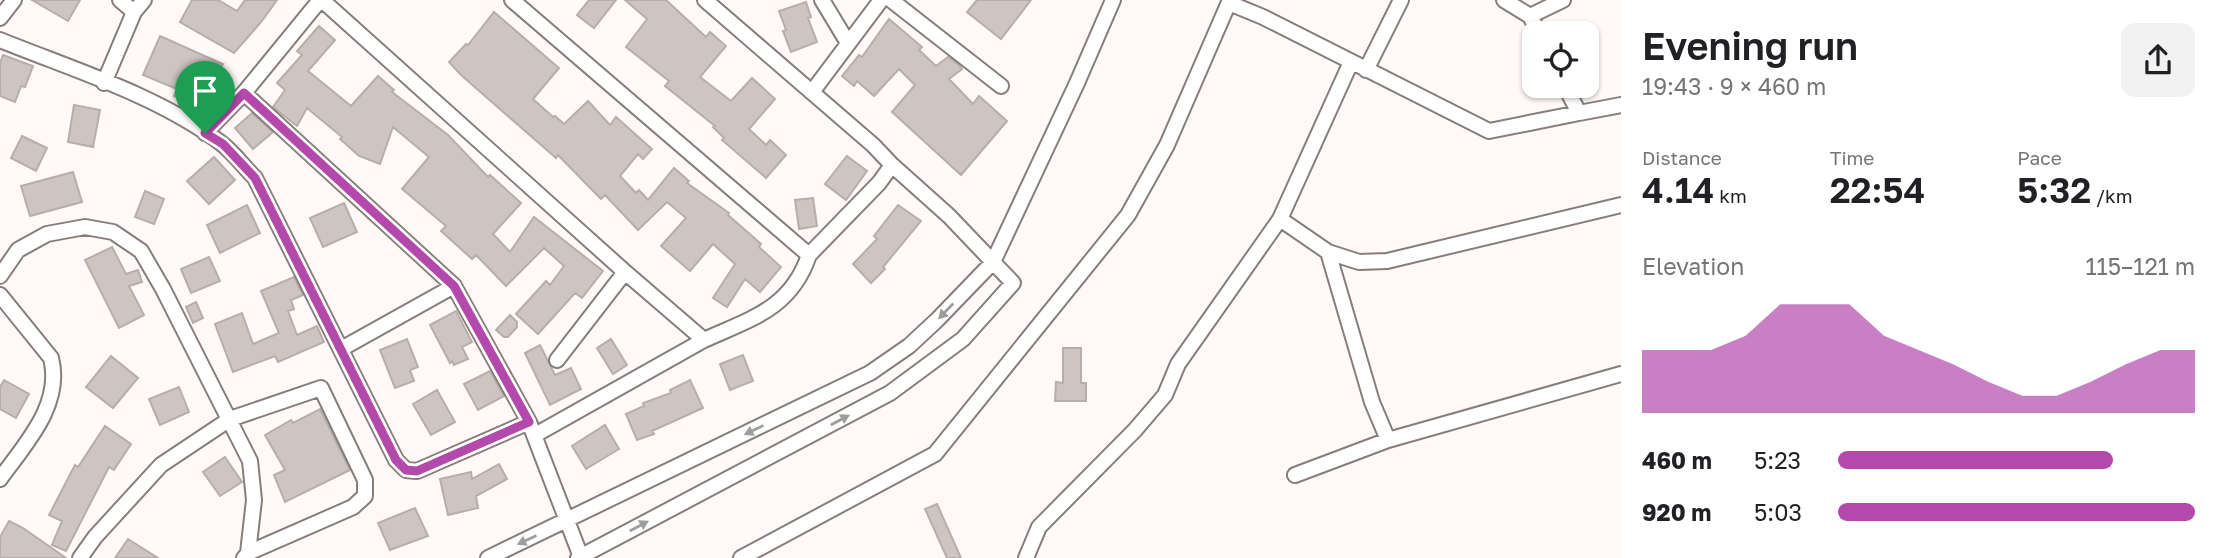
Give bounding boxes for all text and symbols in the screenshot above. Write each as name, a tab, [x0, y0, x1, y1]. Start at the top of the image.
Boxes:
map controls	[1522, 21, 1599, 98]
button: locate	[1522, 21, 1599, 98]
text: Evening run	[1642, 23, 1858, 68]
button: share	[2121, 23, 2195, 97]
pin	[175, 61, 235, 133]
icon: arrive	[186, 72, 224, 110]
text: 19:43 · 9 × 460 m	[1642, 72, 1826, 100]
text: Distance	[1642, 146, 1722, 169]
text: Time	[1830, 146, 1874, 169]
text: Pace	[2017, 146, 2062, 169]
text: 4.14	[1642, 169, 1714, 211]
text: 22:54	[1830, 169, 1925, 211]
text: 5:32	[2017, 169, 2091, 211]
text: km	[1714, 184, 1747, 207]
text: /km	[2091, 184, 2133, 207]
text: Elevation	[1642, 252, 1744, 280]
text: 115–121 m	[2085, 252, 2195, 280]
one-way arrow	[938, 302, 954, 320]
one-way arrow	[830, 414, 850, 426]
one-way arrow	[744, 424, 764, 435]
text: 460 m	[1642, 446, 1712, 474]
text: 5:23	[1754, 446, 1801, 474]
text: 920 m	[1642, 498, 1711, 526]
text: 5:03	[1754, 498, 1802, 526]
one-way arrow	[629, 521, 649, 532]
one-way arrow	[517, 534, 537, 545]

